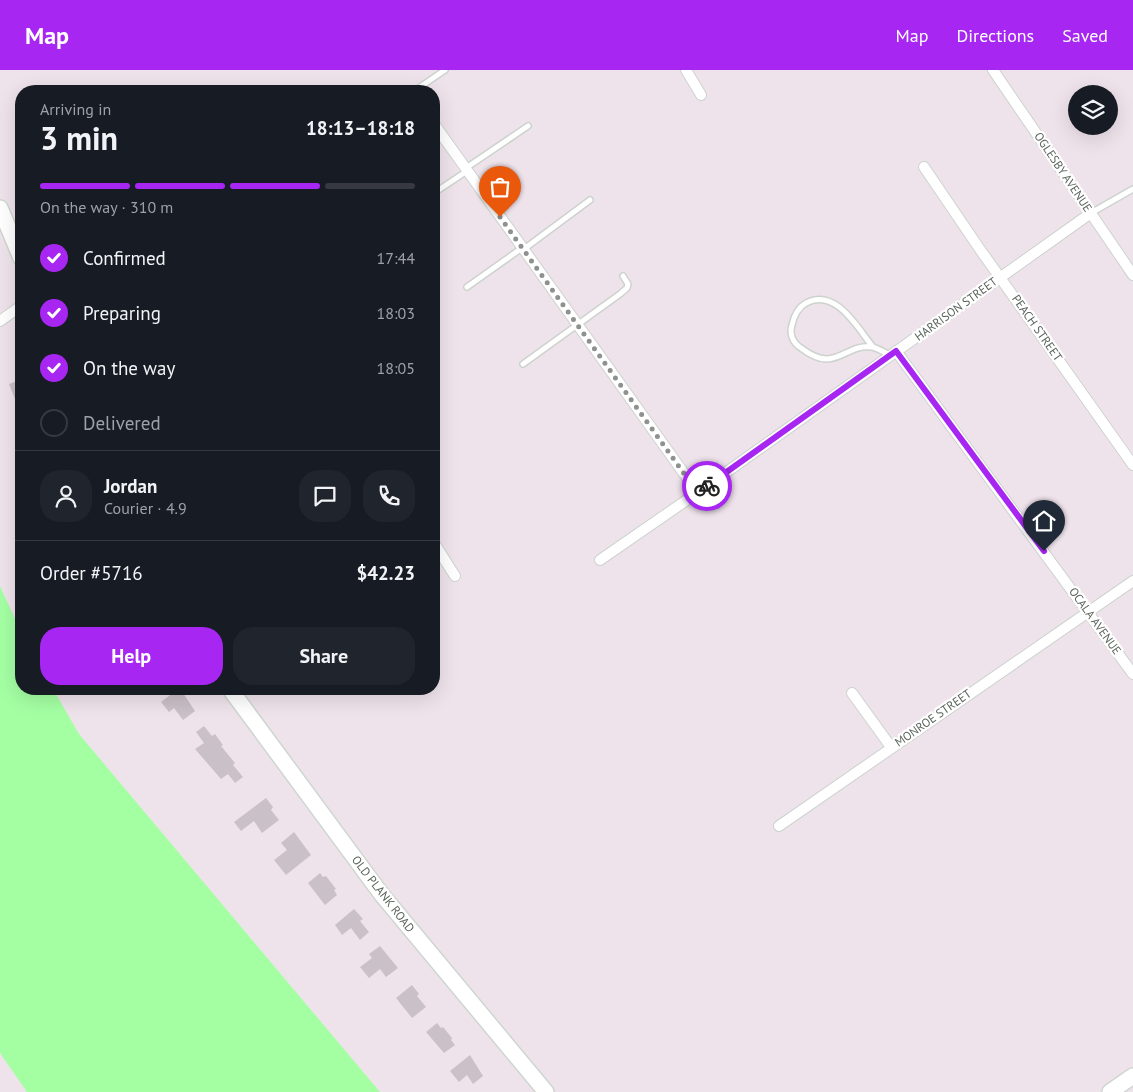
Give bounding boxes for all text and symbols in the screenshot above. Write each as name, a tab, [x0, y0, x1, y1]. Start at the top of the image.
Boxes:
text: Map	[25, 20, 69, 51]
text: Map	[896, 24, 928, 47]
text: Directions	[956, 24, 1034, 47]
text: Saved	[1062, 24, 1108, 47]
map controls	[1068, 85, 1118, 135]
button: layers	[1068, 85, 1118, 135]
text: Arriving in	[40, 99, 111, 119]
text: 18:13–18:18	[306, 116, 415, 140]
text: 3 min	[40, 117, 118, 159]
street label: OGLESBY AVENUE	[1031, 129, 1096, 214]
pin	[479, 166, 521, 217]
icon: bag	[486, 173, 514, 201]
text: On the way · 310 m	[40, 197, 173, 217]
icon: check	[40, 244, 68, 272]
text: Confirmed	[83, 246, 166, 270]
text: 17:44	[377, 248, 415, 268]
street label: HARRISON STREET	[911, 273, 1000, 344]
street label: PEACH STREET	[1009, 292, 1066, 364]
icon: check	[40, 299, 68, 327]
text: Preparing	[83, 301, 161, 325]
text: 18:03	[377, 303, 415, 323]
icon: check	[40, 354, 68, 382]
text: On the way	[83, 356, 175, 380]
text: 18:05	[377, 358, 415, 378]
text: Delivered	[83, 411, 161, 435]
courier	[682, 461, 732, 511]
button: person	[40, 470, 92, 522]
button: chat	[299, 470, 351, 522]
button: phone	[363, 470, 415, 522]
icon: bike	[693, 472, 721, 500]
text: Jordan	[104, 474, 157, 498]
text: Courier · 4.9	[104, 498, 187, 518]
pin	[1023, 500, 1065, 551]
icon: home	[1030, 507, 1058, 535]
text: Order #5716	[40, 561, 143, 585]
text: $42.23	[356, 561, 415, 585]
street label: OCALA AVENUE	[1066, 584, 1125, 657]
button: Help	[40, 627, 223, 685]
button: Share	[233, 627, 415, 685]
street label: MONROE STREET	[892, 685, 974, 750]
street label: OLD PLANK ROAD	[349, 852, 418, 935]

